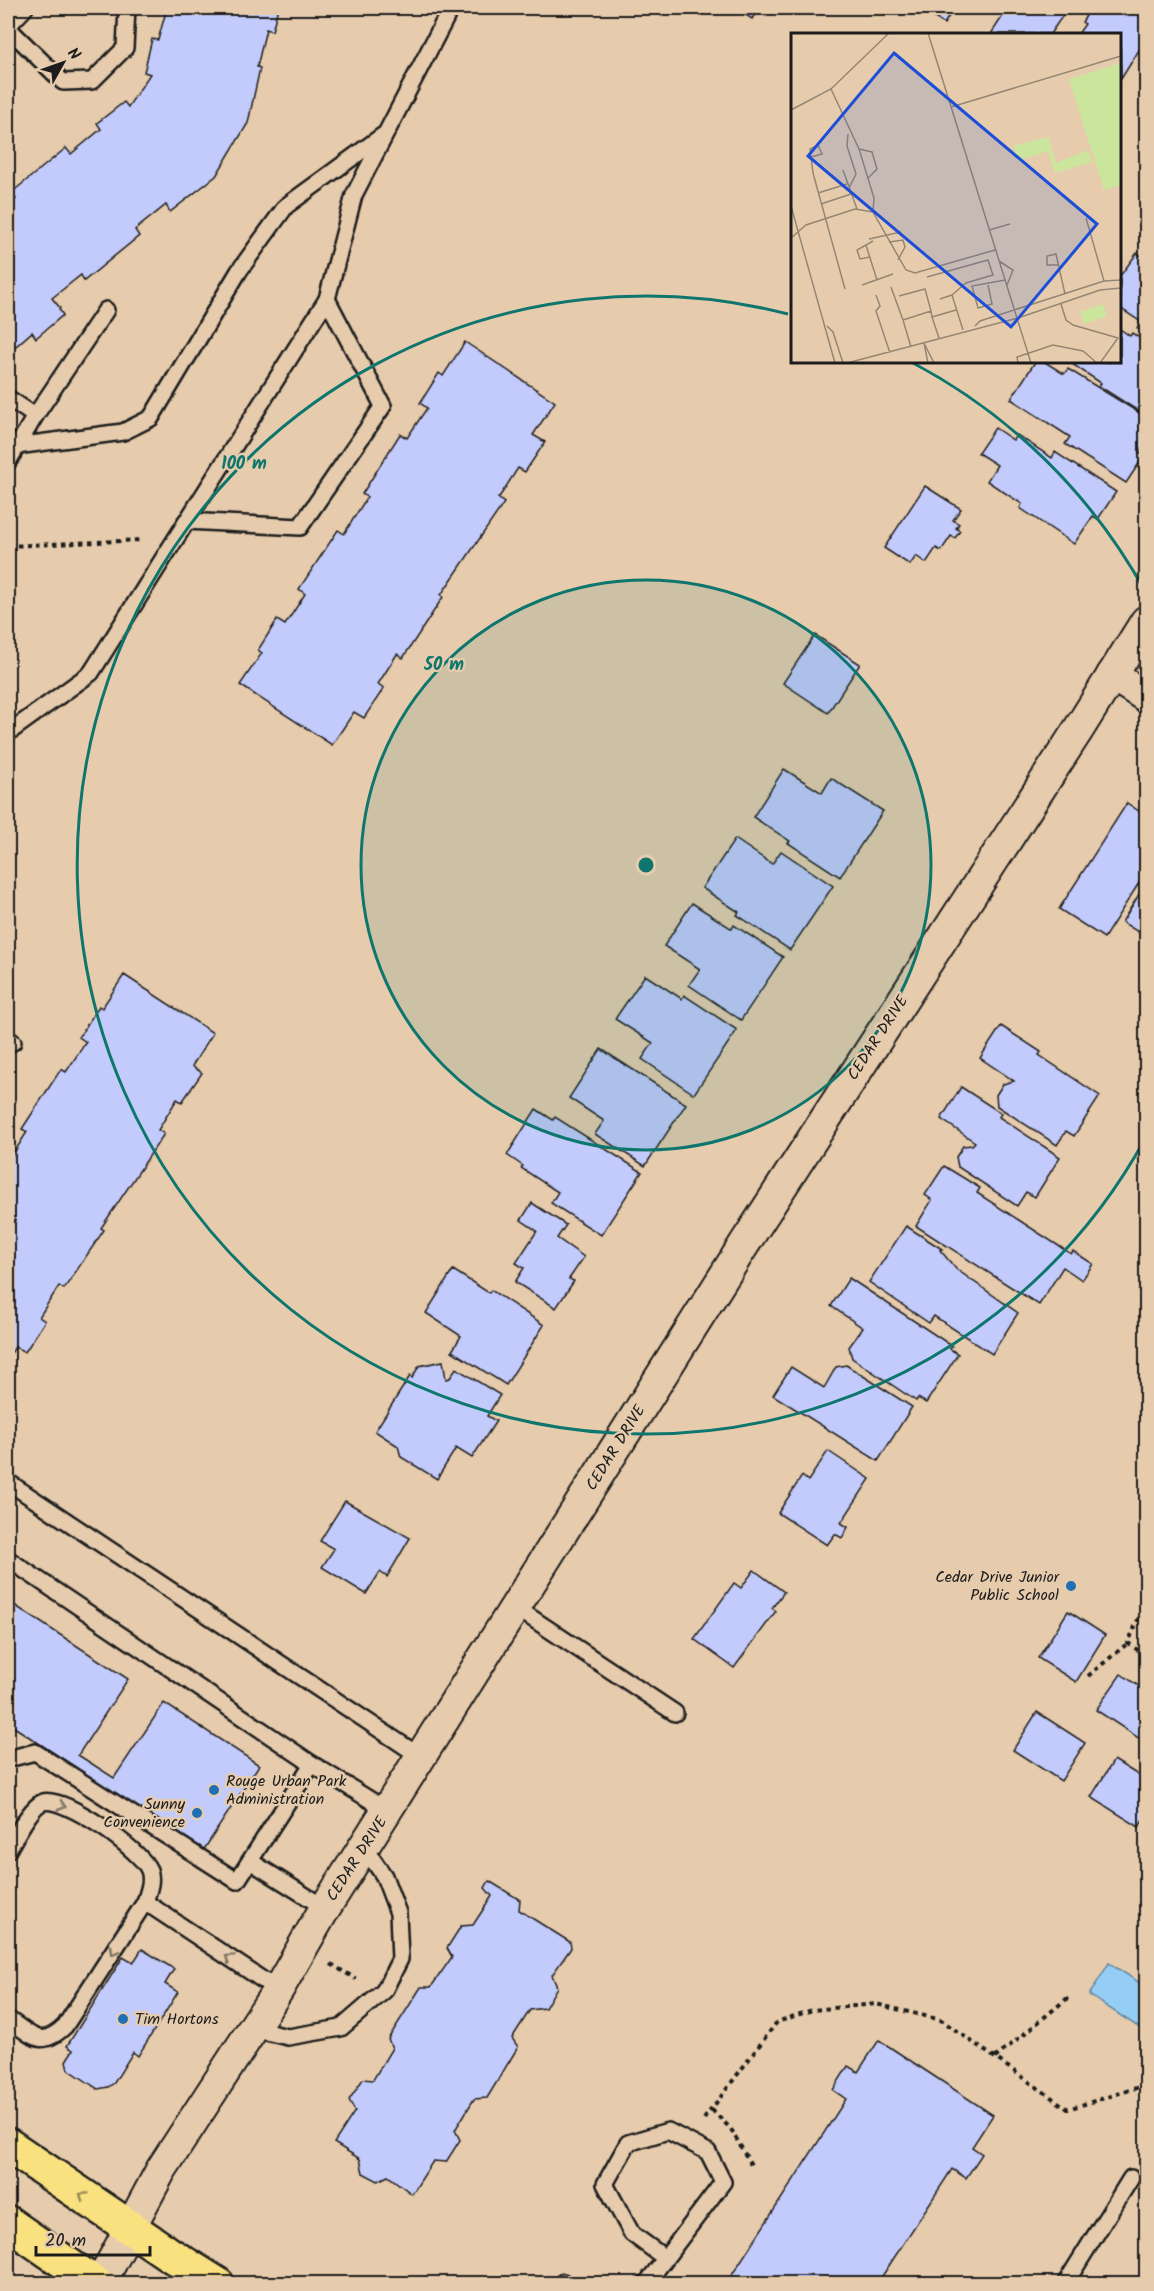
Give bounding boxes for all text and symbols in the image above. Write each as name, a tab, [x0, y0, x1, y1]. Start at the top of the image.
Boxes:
north arrow	[33, 33, 93, 93]
inset map	[791, 33, 1121, 363]
text: N	[61, 42, 86, 66]
text: 100 m	[221, 450, 267, 479]
text: 50 m	[423, 651, 464, 680]
centre of rings	[636, 855, 656, 875]
street label: CEDAR DRIVE	[841, 990, 915, 1086]
street label: CEDAR DRIVE	[580, 1400, 653, 1496]
place label: Cedar Drive Junior Public School	[935, 1565, 1061, 1608]
marker: Cedar Drive Junior Public School	[1064, 1579, 1078, 1593]
place label: Rouge Urban Park Administration	[226, 1769, 347, 1812]
marker: Rouge Urban Park Administration	[207, 1783, 221, 1797]
place label: Sunny Convenience	[103, 1792, 185, 1835]
one-way arrow	[56, 1799, 67, 1811]
marker: Sunny Convenience	[190, 1806, 204, 1820]
street label: CEDAR DRIVE	[320, 1811, 394, 1907]
one-way arrow	[109, 1945, 121, 1955]
one-way arrow	[224, 1954, 235, 1965]
place label: Tim Hortons	[135, 2007, 219, 2032]
marker: Tim Hortons	[116, 2012, 130, 2026]
one-way arrow	[79, 2192, 90, 2203]
scale bar	[36, 2219, 150, 2257]
text: 20 m	[45, 2227, 86, 2256]

